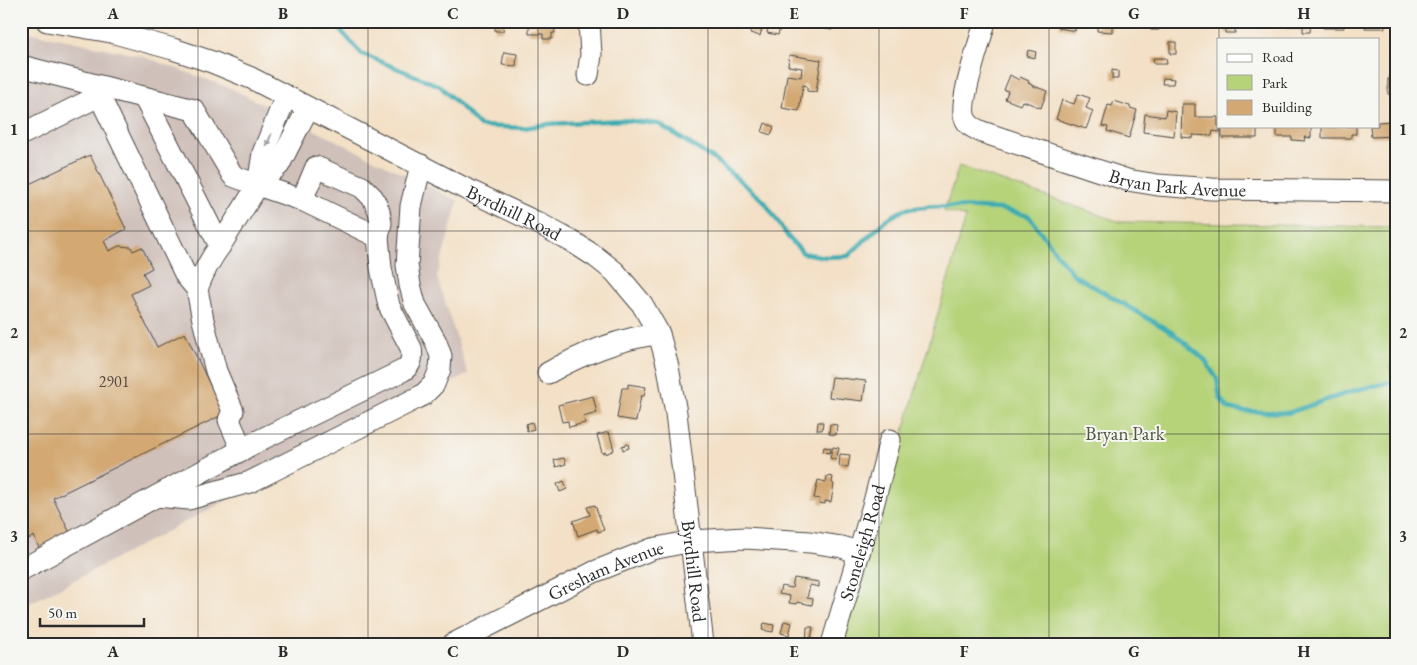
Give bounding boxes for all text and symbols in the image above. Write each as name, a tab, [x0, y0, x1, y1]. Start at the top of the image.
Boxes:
text: A	[106, 3, 119, 24]
text: B	[278, 3, 288, 24]
text: C	[447, 3, 459, 24]
text: D	[617, 3, 629, 24]
text: E	[789, 3, 799, 24]
text: F	[960, 3, 969, 24]
text: G	[1128, 3, 1140, 24]
text: H	[1298, 3, 1311, 24]
legend	[1217, 38, 1380, 128]
text: Road	[1262, 47, 1294, 66]
text: Park	[1262, 73, 1289, 92]
text: Building	[1262, 97, 1312, 116]
text: 1	[10, 119, 18, 140]
text: 1	[1399, 119, 1407, 140]
one-way arrow	[264, 133, 272, 147]
street label: Bryan Park Avenue	[1106, 162, 1246, 202]
street label: Byrdhill Road	[463, 179, 567, 246]
text: 2	[10, 322, 19, 343]
text: 2	[1399, 322, 1408, 343]
house number: 2901	[99, 371, 129, 392]
park label: Bryan Park	[1085, 421, 1166, 446]
street label: Stoneleigh Road	[833, 481, 891, 603]
street label: Byrdhill Road	[676, 519, 713, 624]
text: 3	[10, 526, 18, 547]
text: 3	[1399, 526, 1407, 547]
street label: Gresham Avenue	[543, 534, 666, 606]
scale bar	[40, 595, 144, 627]
text: 50 m	[48, 603, 77, 622]
text: A	[106, 641, 119, 662]
text: B	[278, 641, 288, 662]
text: C	[447, 641, 459, 662]
text: D	[617, 641, 629, 662]
text: E	[789, 641, 799, 662]
text: F	[960, 641, 969, 662]
text: G	[1128, 641, 1140, 662]
text: H	[1298, 641, 1311, 662]

